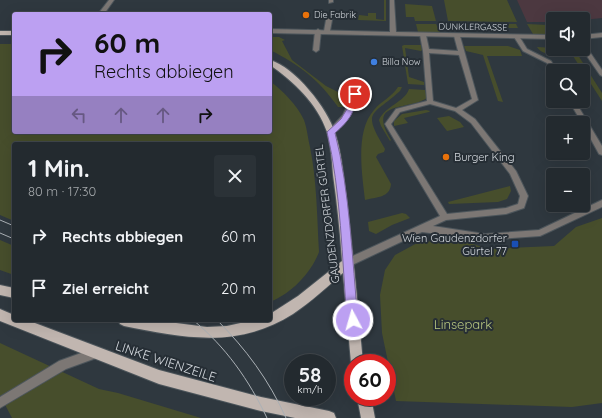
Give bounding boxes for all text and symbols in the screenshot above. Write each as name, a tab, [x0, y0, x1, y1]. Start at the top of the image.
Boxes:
place label: Die Fabrik	[314, 9, 356, 20]
marker: Die Fabrik	[301, 10, 311, 20]
map controls	[546, 12, 590, 212]
button: sound	[546, 12, 590, 56]
street label: DUNKLERGASSE	[439, 20, 507, 33]
text: 60 m	[94, 25, 160, 60]
icon: right	[28, 28, 80, 80]
place label: Billa Now	[382, 56, 421, 67]
marker: Billa Now	[369, 57, 379, 67]
text: Rechts abbiegen	[94, 60, 234, 83]
button: search	[546, 64, 590, 108]
pin	[338, 77, 372, 111]
icon: arrive	[344, 83, 366, 105]
icon: left	[68, 104, 90, 126]
icon: ahead	[110, 104, 132, 126]
icon: ahead	[152, 104, 174, 126]
icon: right	[194, 104, 216, 126]
button: +	[546, 116, 590, 160]
street label: GAUDENZDORFER GÜRTEL	[312, 144, 342, 284]
place label: Burger King	[454, 150, 515, 164]
marker: Burger King	[441, 152, 451, 162]
text: 1 Min.	[28, 153, 90, 183]
button: close	[214, 155, 256, 197]
button: −	[546, 168, 590, 212]
text: 80 m · 17:30	[28, 183, 96, 199]
icon: right	[28, 225, 50, 247]
text: Rechts abbiegen	[62, 227, 183, 246]
text: 60 m	[221, 227, 256, 246]
place label: Wien Gaudenzdorfer Gürtel 77	[402, 231, 508, 258]
marker: Wien Gaudenzdorfer Gürtel 77	[510, 239, 520, 249]
icon: arrive	[28, 277, 50, 299]
text: Ziel erreicht	[62, 279, 149, 298]
text: 20 m	[221, 279, 256, 298]
position arrow	[332, 299, 374, 341]
park label: Linsepark	[434, 316, 492, 332]
street label: LINKE WIENZEILE	[113, 337, 219, 385]
speed limit sign: 60	[344, 354, 396, 406]
text: 58	[299, 362, 321, 387]
text: km/h	[297, 383, 323, 396]

